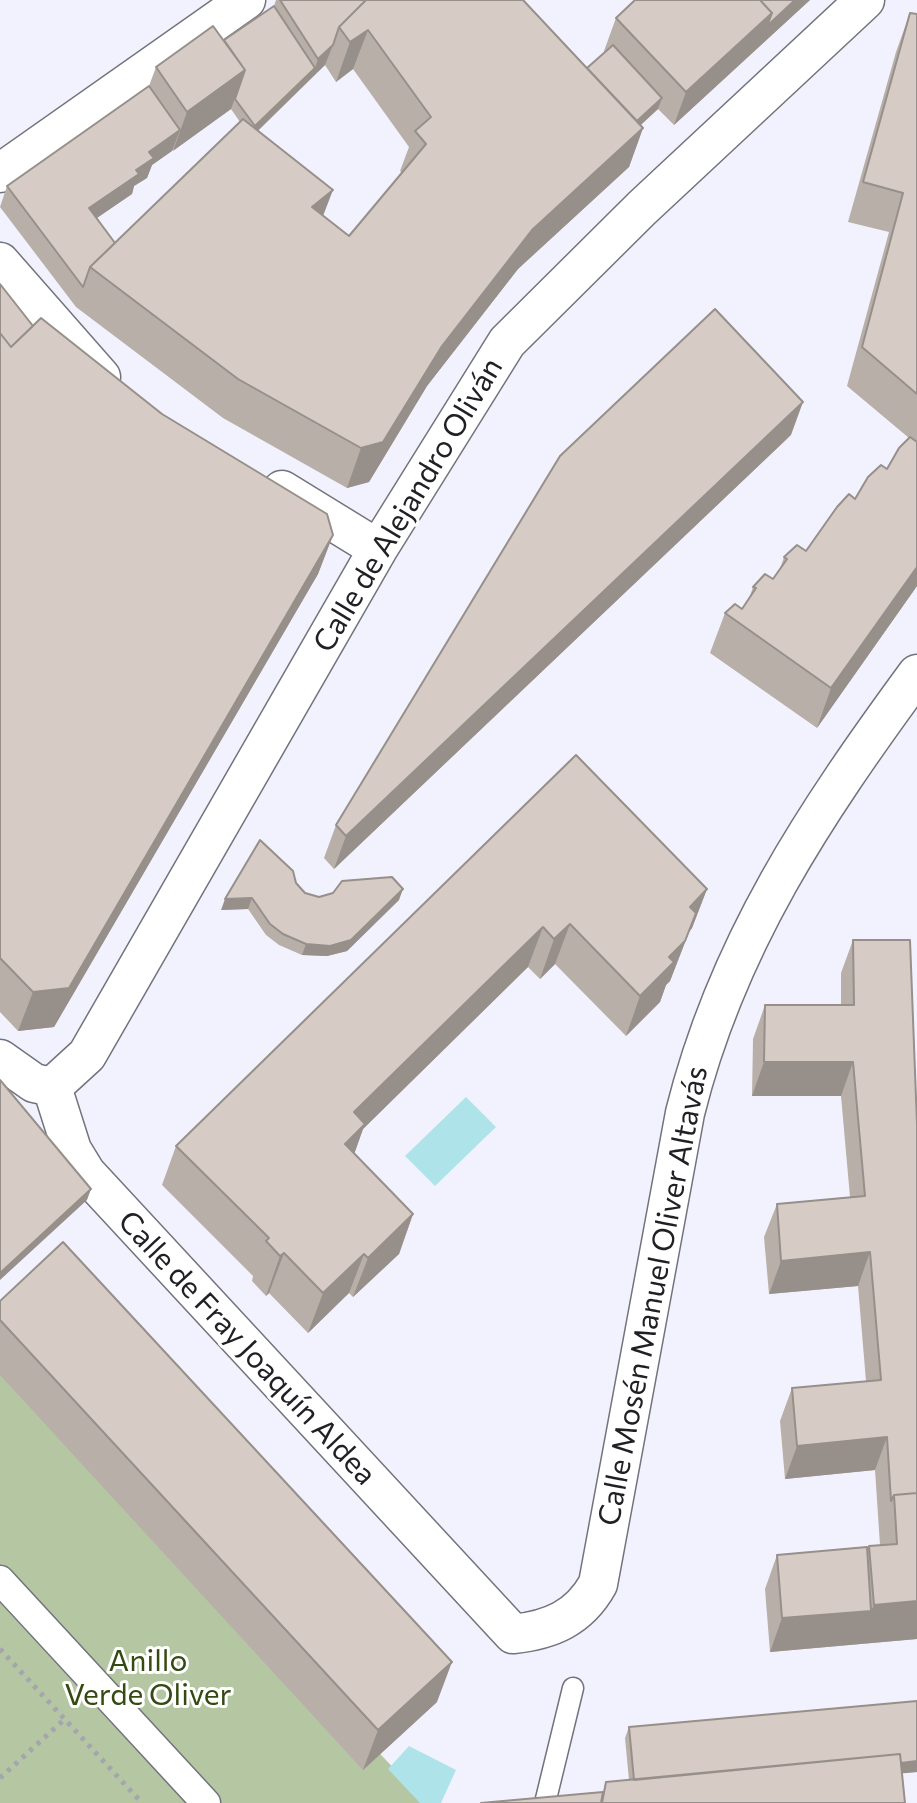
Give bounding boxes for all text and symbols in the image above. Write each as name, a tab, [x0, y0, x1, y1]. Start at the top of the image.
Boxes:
street label: Calle de Alejandro Oliván	[306, 351, 510, 659]
street label: Calle Mosén Manuel Oliver Altavás	[591, 1063, 715, 1529]
street label: Calle de Fray Joaquín Aldea	[111, 1204, 383, 1492]
park label: Anillo Verde Oliver	[64, 1643, 232, 1714]

